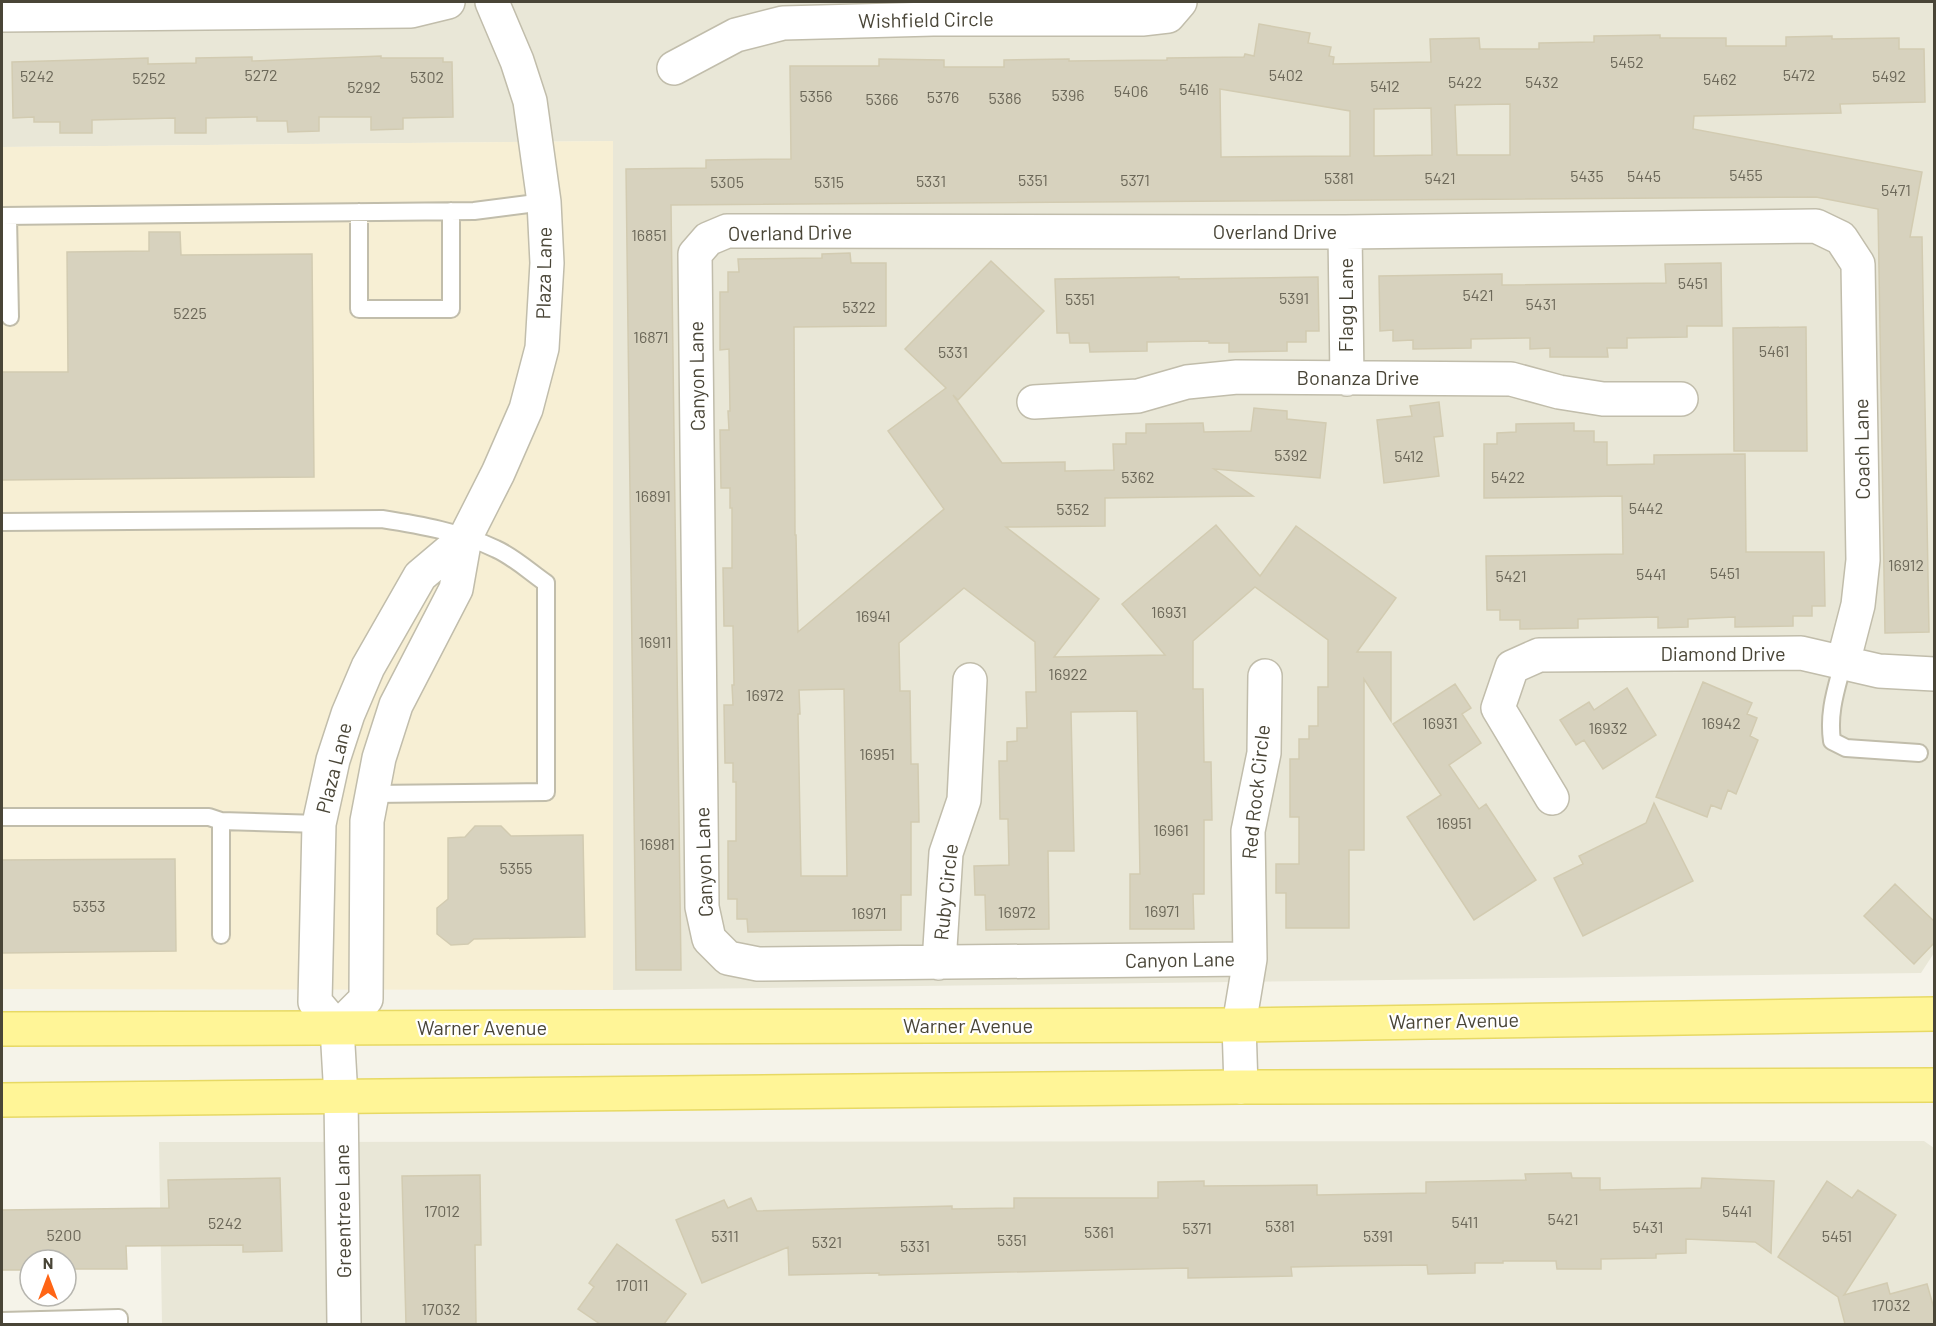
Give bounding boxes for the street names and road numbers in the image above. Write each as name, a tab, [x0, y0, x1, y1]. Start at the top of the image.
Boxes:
street label: Wishfield Circle	[858, 6, 994, 32]
street label: Overland Drive	[728, 219, 852, 245]
street label: Overland Drive	[1213, 219, 1337, 243]
street label: Plaza Lane	[530, 226, 556, 320]
street label: Flagg Lane	[1333, 258, 1357, 352]
street label: Canyon Lane	[683, 321, 709, 431]
street label: Bonanza Drive	[1297, 365, 1419, 389]
street label: Coach Lane	[1848, 398, 1874, 500]
street label: Diamond Drive	[1660, 641, 1786, 665]
street label: Plaza Lane	[310, 720, 356, 816]
street label: Red Rock Circle	[1236, 723, 1274, 860]
street label: Canyon Lane	[689, 807, 717, 918]
street label: Ruby Circle	[928, 842, 962, 941]
street label: Canyon Lane	[1125, 946, 1235, 972]
street label: Warner Avenue	[1389, 1007, 1519, 1033]
street label: Warner Avenue	[903, 1013, 1033, 1037]
street label: Warner Avenue	[417, 1015, 547, 1039]
street label: Greentree Lane	[329, 1144, 355, 1278]

